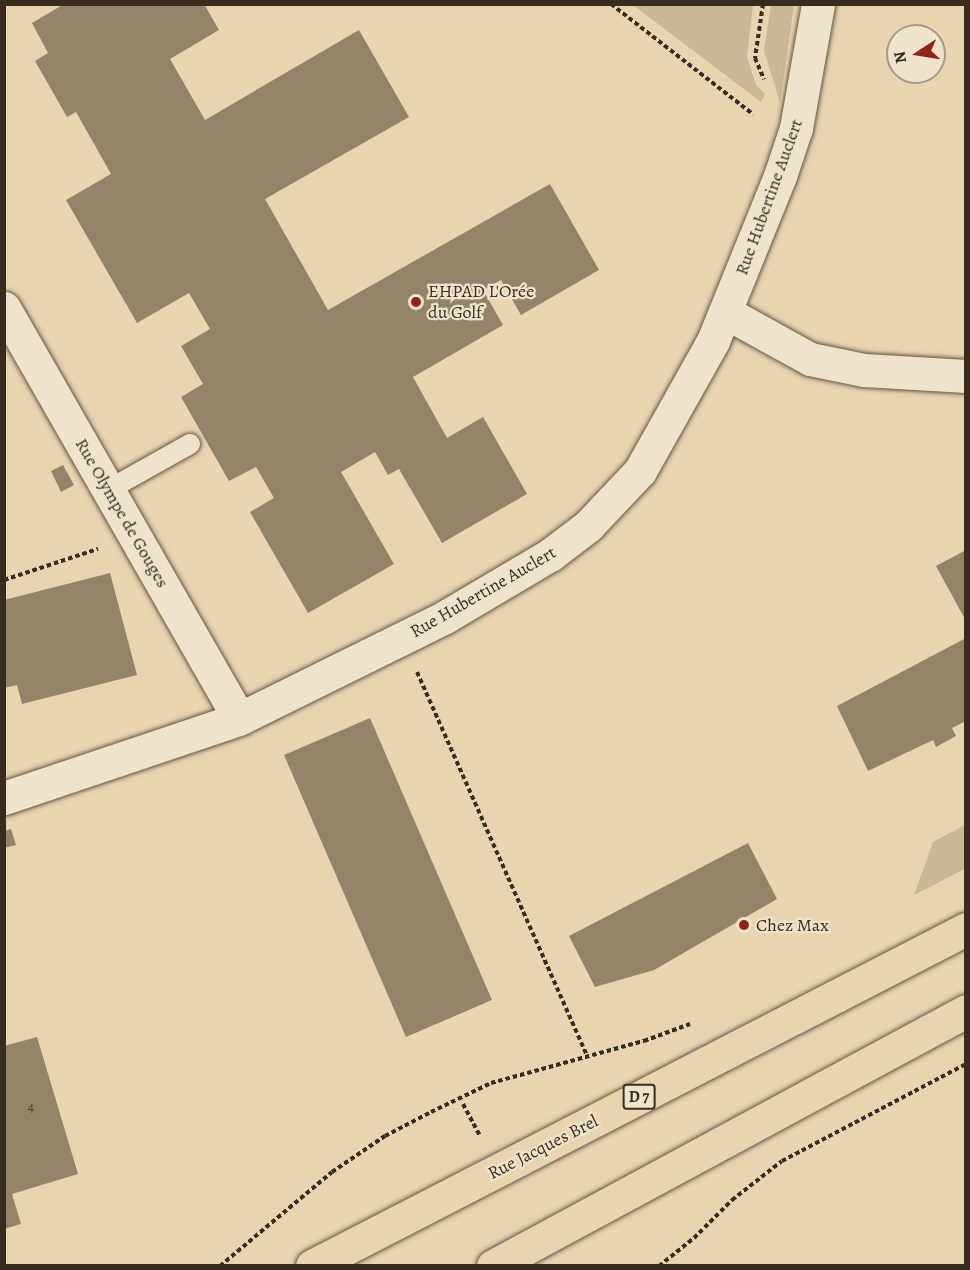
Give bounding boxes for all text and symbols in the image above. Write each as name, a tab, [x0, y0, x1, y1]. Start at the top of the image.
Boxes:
north arrow	[886, 24, 946, 84]
text: N	[888, 49, 912, 65]
street label: Rue Hubertine Auclert	[731, 116, 807, 278]
place label: EHPAD L'Orée du Golf	[428, 281, 534, 324]
marker: EHPAD L'Orée du Golf	[409, 295, 423, 309]
street label: Rue Olympe de Gouges	[70, 435, 174, 591]
street label: Rue Hubertine Auclert	[406, 542, 560, 642]
place label: Chez Max	[756, 914, 829, 936]
marker: Chez Max	[737, 918, 751, 932]
road number: D 7	[622, 1084, 656, 1110]
house number: 4	[28, 1098, 34, 1116]
street label: Rue Jacques Brel	[484, 1110, 602, 1184]

